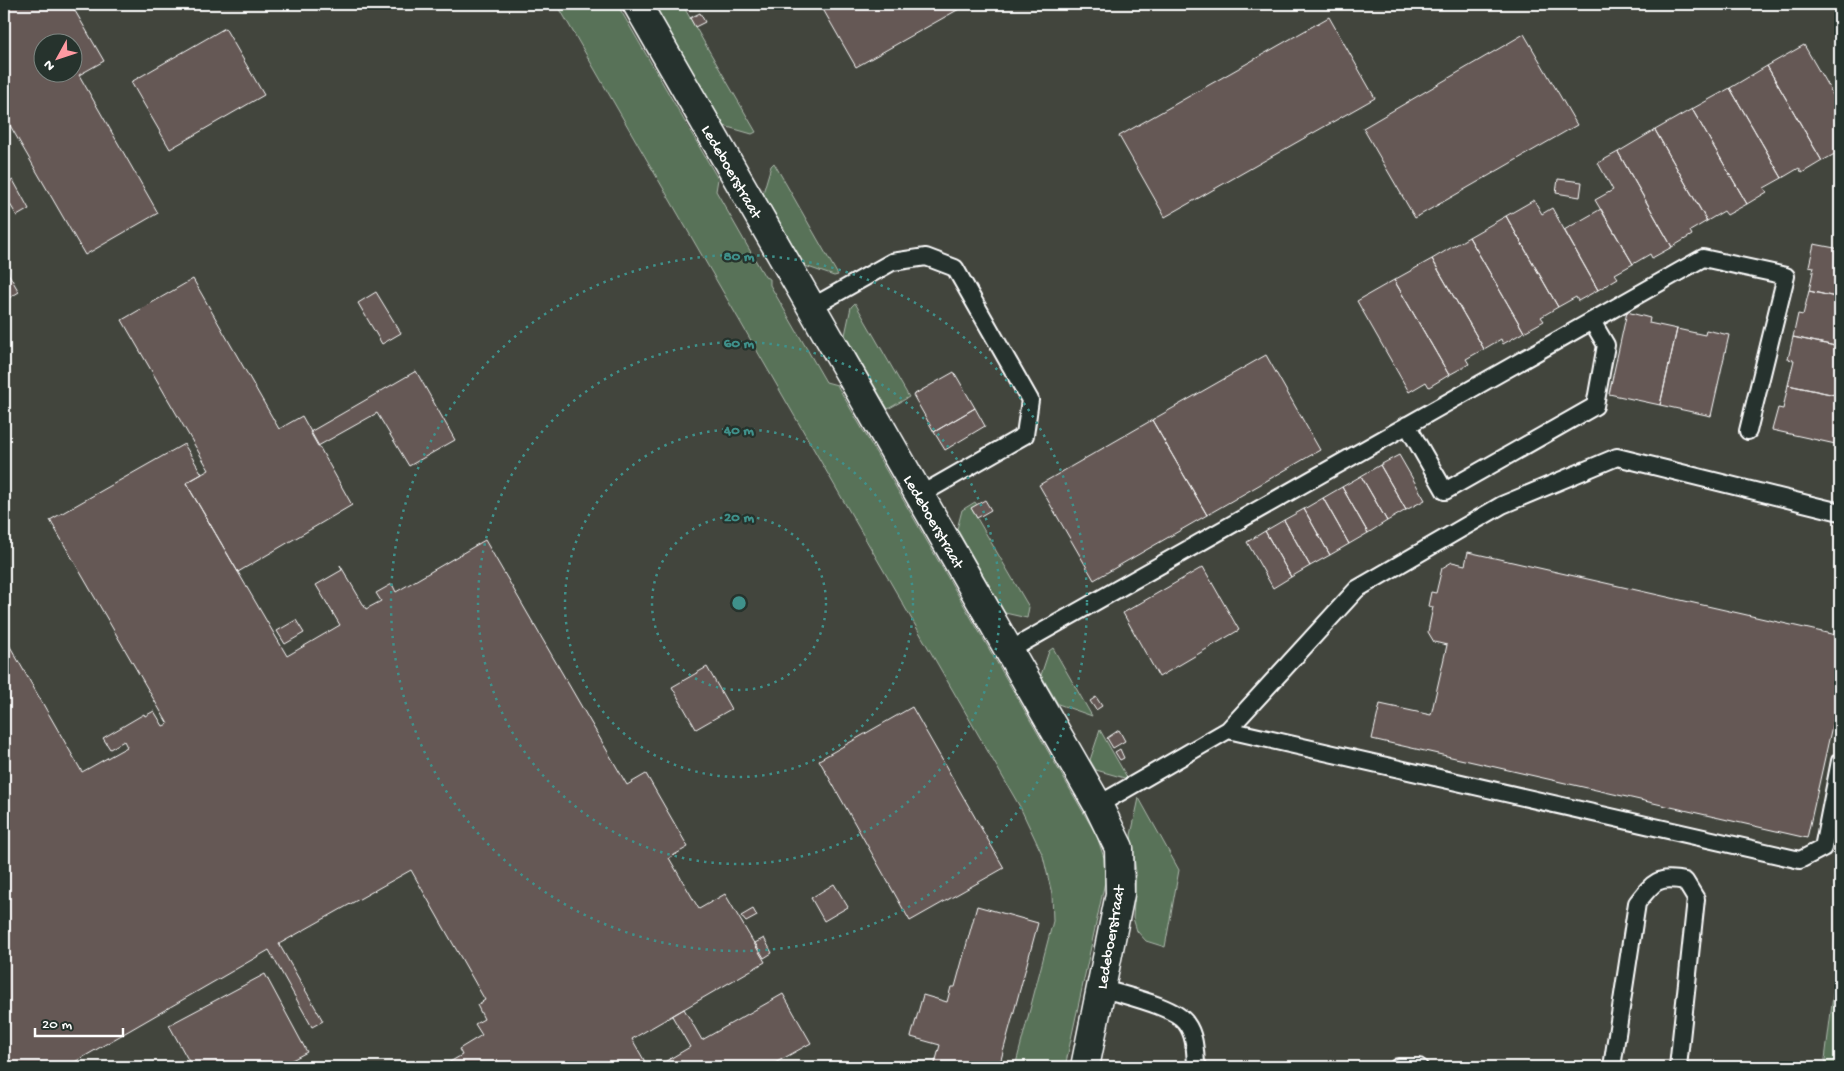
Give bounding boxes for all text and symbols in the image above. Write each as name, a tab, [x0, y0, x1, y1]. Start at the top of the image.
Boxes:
north arrow	[32, 32, 82, 82]
text: N	[41, 56, 59, 74]
street label: Ledeboerstraat	[696, 123, 765, 224]
text: 80 m	[724, 248, 755, 266]
text: 60 m	[724, 335, 755, 353]
text: 40 m	[723, 422, 754, 440]
street label: Ledeboerstraat	[898, 473, 967, 574]
text: 20 m	[724, 509, 754, 527]
centre of rings	[730, 594, 748, 612]
street label: Ledeboerstraat	[1094, 883, 1131, 991]
scale bar	[35, 1006, 122, 1038]
text: 20 m	[42, 1016, 72, 1034]

